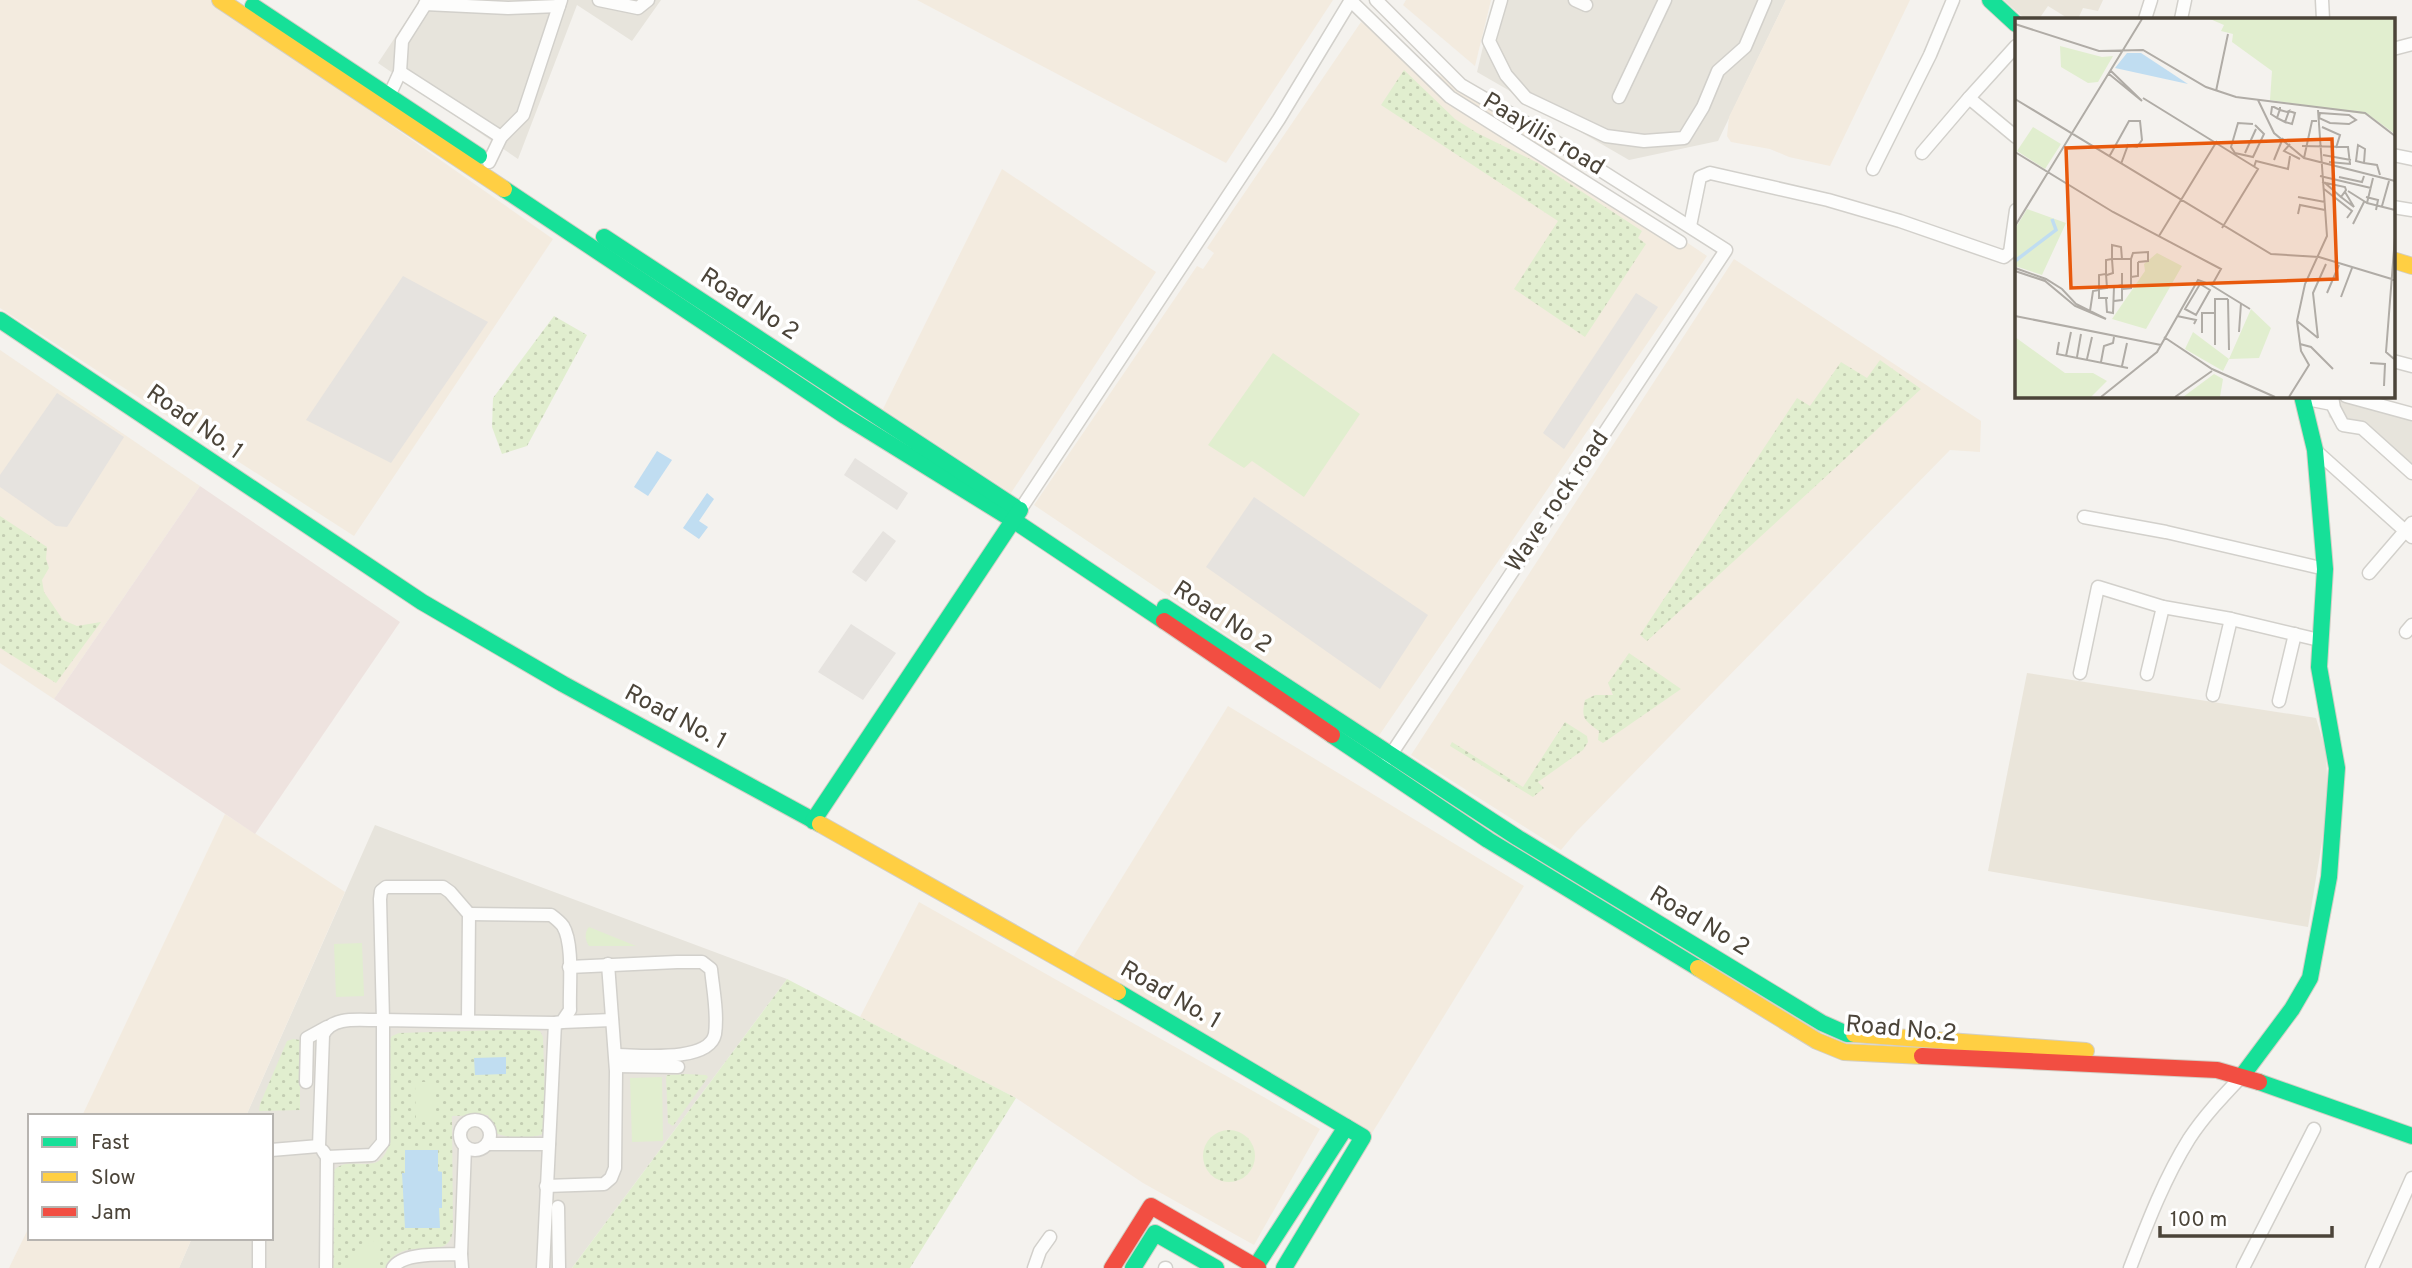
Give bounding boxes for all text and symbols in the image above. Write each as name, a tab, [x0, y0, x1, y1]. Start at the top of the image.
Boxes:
inset map	[2015, 18, 2394, 397]
street label: Paayilis road	[1477, 87, 1609, 183]
street label: Road No 2	[694, 262, 804, 348]
street label: Road No. 1	[140, 379, 248, 467]
street label: Wave rock road	[1500, 425, 1616, 579]
street label: Road No 2	[1167, 575, 1277, 661]
street label: Road No. 1	[619, 679, 731, 757]
street label: Road No 2	[1643, 880, 1755, 964]
street label: Road No. 1	[1114, 955, 1226, 1037]
street label: Road No.2	[1844, 1010, 1958, 1050]
legend	[28, 1114, 273, 1240]
text: Fast	[91, 1130, 130, 1157]
text: Slow	[91, 1165, 136, 1192]
scale bar	[2160, 1194, 2332, 1238]
text: Jam	[91, 1200, 132, 1227]
text: 100 m	[2170, 1207, 2227, 1234]

